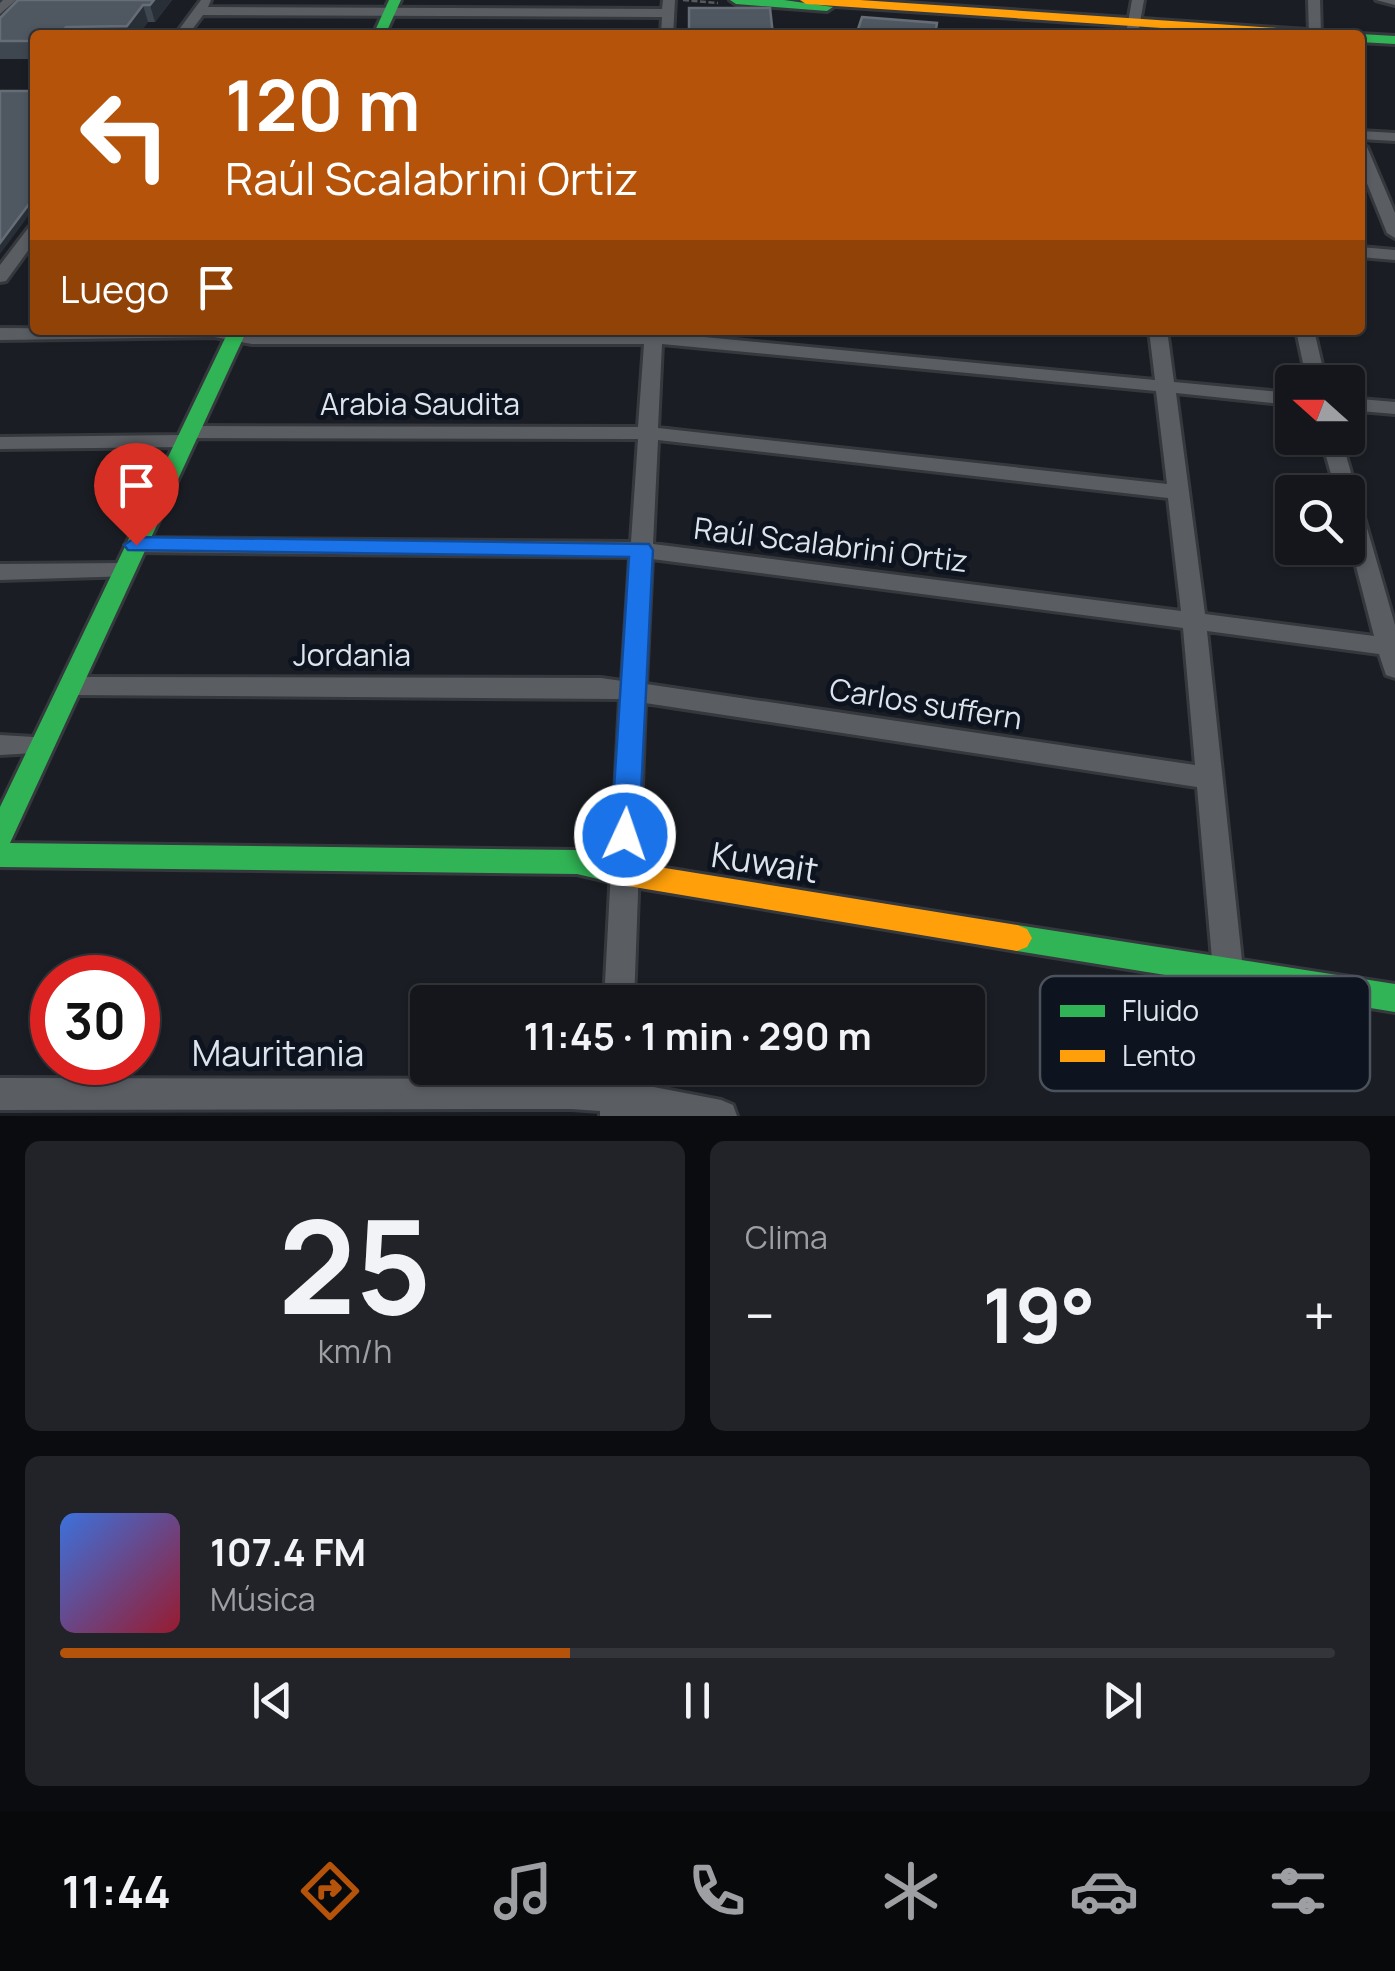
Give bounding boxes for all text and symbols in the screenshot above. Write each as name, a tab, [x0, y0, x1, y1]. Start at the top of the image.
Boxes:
text: 120 m	[225, 56, 420, 152]
icon: left	[60, 70, 190, 200]
text: Raúl Scalabrini Ortiz	[225, 147, 638, 209]
icon: arrive	[189, 260, 244, 315]
text: Luego	[60, 262, 169, 314]
north arrow	[1275, 365, 1365, 455]
map controls	[1275, 365, 1365, 565]
street label: Arabia Saudita	[320, 383, 520, 424]
pin	[94, 443, 179, 546]
icon: arrive	[109, 458, 164, 513]
button: search	[1275, 475, 1365, 565]
street label: Raúl Scalabrini Ortiz	[692, 507, 970, 581]
street label: Jordania	[293, 634, 411, 675]
street label: Carlos suffern	[827, 668, 1025, 738]
position arrow	[573, 783, 677, 887]
street label: Kuwait	[708, 830, 822, 894]
speed limit sign: 30	[30, 955, 160, 1085]
legend	[1040, 976, 1370, 1091]
text: Fluido	[1122, 991, 1199, 1029]
text: 11:45 · 1 min · 290 m	[523, 1009, 872, 1061]
street label: Mauritania	[192, 1029, 364, 1077]
text: Lento	[1122, 1036, 1196, 1074]
text: 25	[278, 1175, 432, 1353]
text: Clima	[745, 1215, 828, 1259]
text: 19°	[982, 1263, 1096, 1366]
text: −	[745, 1277, 775, 1353]
text: +	[1303, 1277, 1335, 1353]
text: km/h	[318, 1329, 392, 1373]
text: 107.4 FM	[210, 1525, 366, 1577]
text: Música	[210, 1577, 316, 1621]
icon: previous	[245, 1673, 300, 1728]
icon: pause	[670, 1673, 725, 1728]
icon: next	[1095, 1673, 1150, 1728]
icon: directions	[295, 1856, 365, 1926]
icon: music	[488, 1856, 558, 1926]
icon: phone	[682, 1856, 752, 1926]
icon: climate	[876, 1856, 946, 1926]
icon: car	[1069, 1856, 1139, 1926]
icon: filters	[1263, 1856, 1333, 1926]
text: 11:44	[62, 1860, 171, 1922]

